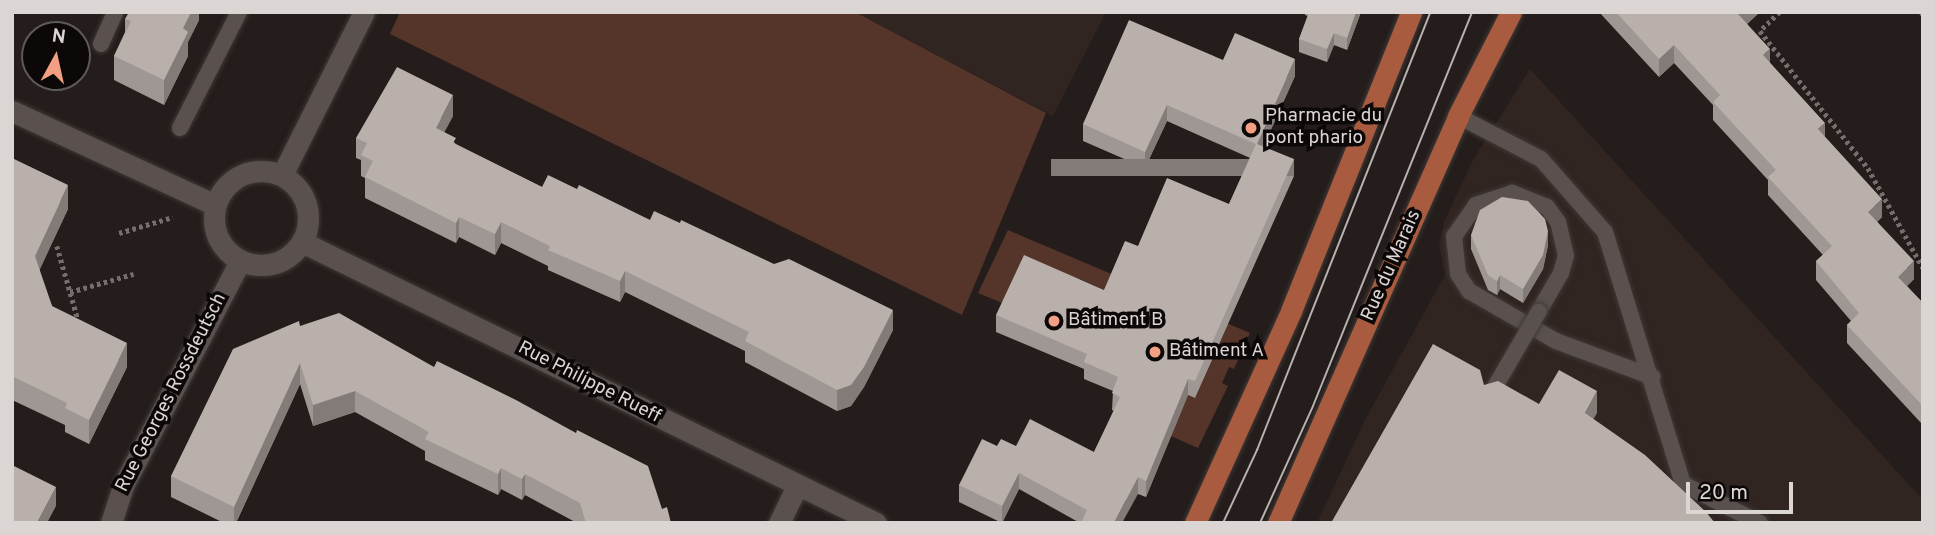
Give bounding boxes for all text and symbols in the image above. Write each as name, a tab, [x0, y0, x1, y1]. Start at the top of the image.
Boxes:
north arrow	[21, 21, 91, 91]
text: N	[50, 24, 67, 50]
place label: Pharmacie du pont phario	[1265, 106, 1382, 150]
marker: Pharmacie du pont phario	[1243, 120, 1259, 136]
street label: Rue du Marais	[1357, 207, 1427, 325]
street label: Rue Georges Rossdeutsch	[112, 290, 232, 496]
place label: Bâtiment B	[1068, 310, 1163, 332]
marker: Bâtiment B	[1046, 313, 1062, 329]
street label: Rue Philippe Rueff	[514, 337, 664, 429]
place label: Bâtiment A	[1169, 341, 1265, 363]
marker: Bâtiment A	[1147, 344, 1163, 360]
scale bar	[1690, 468, 1797, 512]
text: 20 m	[1699, 480, 1748, 507]

